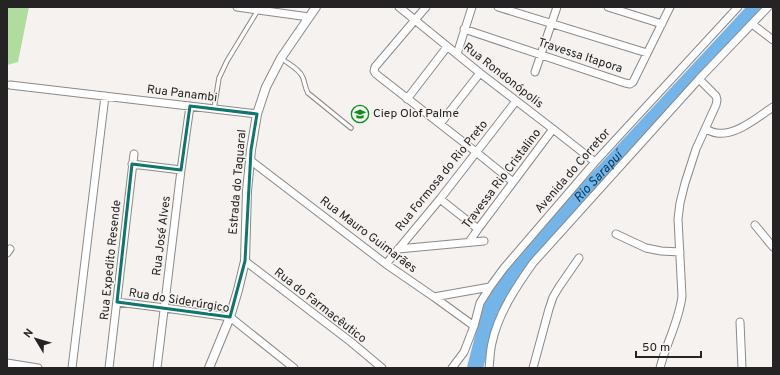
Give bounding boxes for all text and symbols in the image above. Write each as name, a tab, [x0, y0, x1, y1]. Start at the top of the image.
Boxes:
street label: Travessa Itapora	[536, 35, 624, 77]
street label: Rua Rondonópolis	[460, 40, 546, 112]
street label: Rua Panambi	[146, 82, 218, 106]
school or university icon: Ciep Olof Palme	[350, 104, 370, 124]
place label: Ciep Olof Palme	[373, 106, 459, 122]
street label: Rua Formosa do Rio Preto	[392, 117, 492, 235]
street label: Travessa Rio Cristalino	[459, 125, 545, 232]
street label: Avenida do Corretor	[532, 125, 615, 217]
street label: Estrada do Taquaral	[225, 129, 251, 235]
water label: Rio Sarapuí	[571, 146, 628, 206]
street label: Rua Mauro Guimarães	[316, 193, 420, 277]
street label: Rua José Alves	[149, 195, 175, 277]
street label: Rua Expedito Resende	[97, 199, 125, 321]
street label: Rua do Farmacêutico	[271, 265, 370, 347]
street label: Rua do Siderúrgico	[127, 285, 231, 317]
north arrow	[16, 319, 56, 359]
text: N	[21, 326, 37, 341]
scale bar	[636, 333, 701, 359]
text: 50 m	[642, 340, 670, 356]

